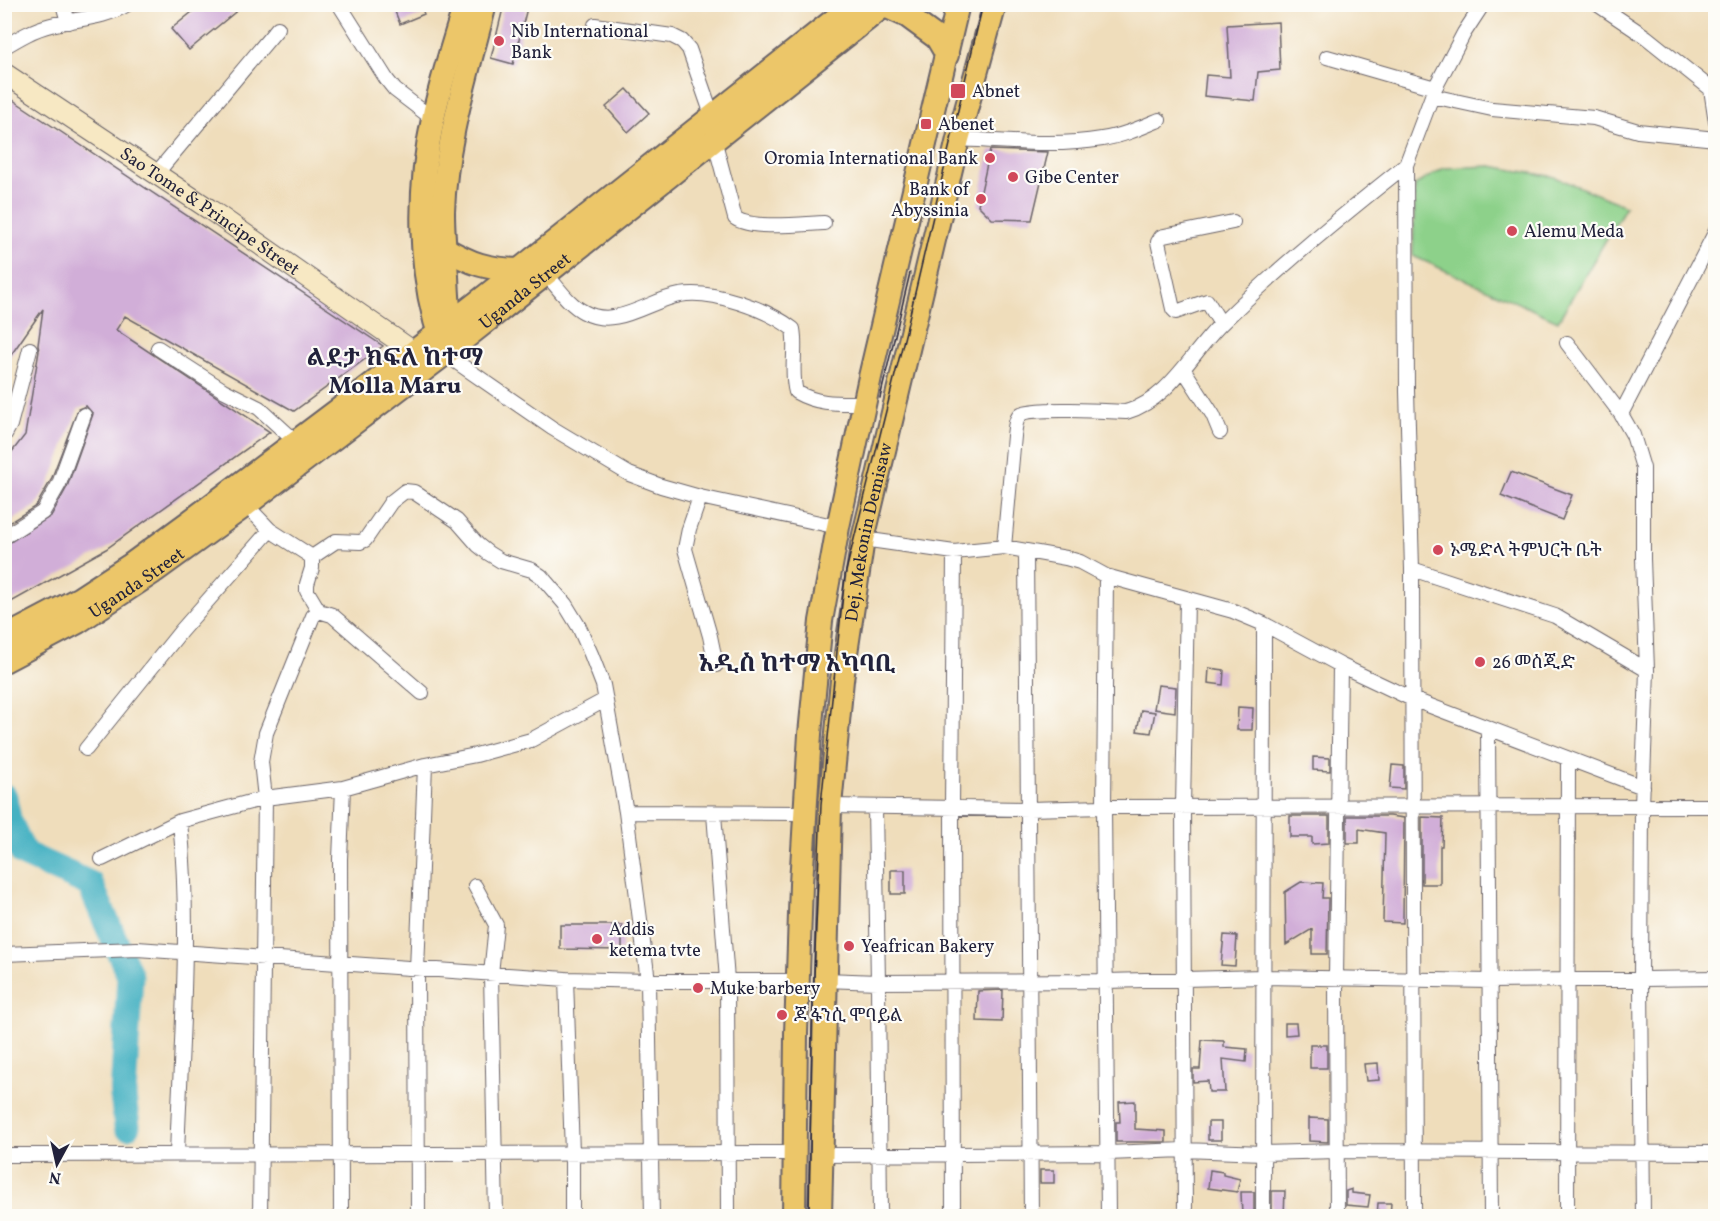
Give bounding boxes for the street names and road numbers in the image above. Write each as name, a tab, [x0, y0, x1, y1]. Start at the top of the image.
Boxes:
street label: Sao Tome & Principe Street	[114, 142, 304, 283]
street label: Uganda Street	[474, 248, 577, 336]
street label: Dej. Mekonin Demisaw	[840, 440, 900, 624]
street label: Uganda Street	[84, 542, 190, 625]

